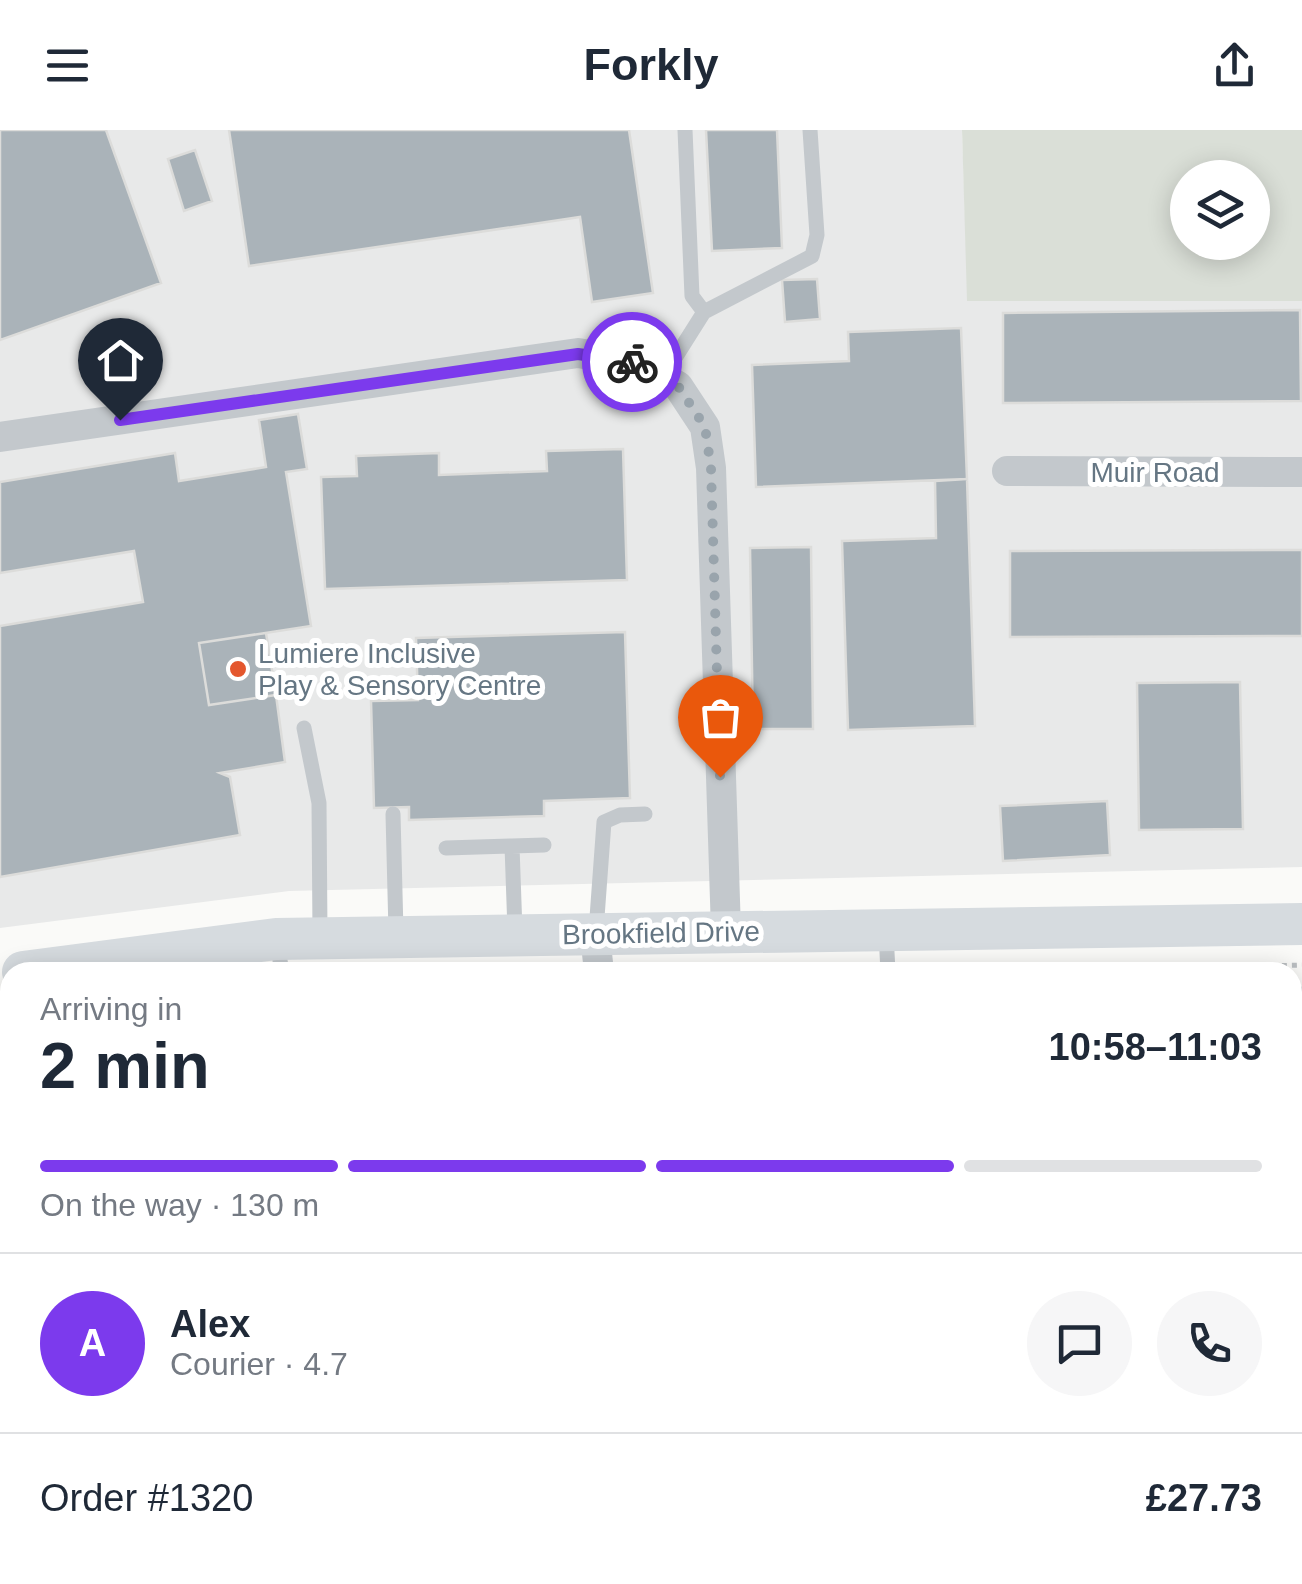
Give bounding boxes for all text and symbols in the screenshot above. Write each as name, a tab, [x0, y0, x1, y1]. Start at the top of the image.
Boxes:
icon: menu	[40, 38, 95, 93]
icon: share	[1207, 38, 1262, 93]
text: Forkly	[583, 39, 719, 90]
map controls	[1170, 160, 1270, 260]
button: layers	[1170, 160, 1270, 260]
courier	[582, 312, 682, 412]
pin	[78, 318, 163, 421]
icon: home	[93, 333, 148, 388]
icon: bike	[605, 335, 660, 390]
street label: Muir Road	[1090, 457, 1220, 488]
place label: Lumiere Inclusive Play & Sensory Centre	[258, 638, 541, 701]
marker: Lumiere Inclusive Play & Sensory Centre	[227, 658, 249, 680]
pin	[678, 675, 763, 778]
icon: bag	[693, 690, 748, 745]
street label: Brookfield Drive	[562, 916, 760, 950]
text: Arriving in	[40, 991, 182, 1027]
text: 10:58–11:03	[1049, 1026, 1262, 1068]
text: 2 min	[40, 1029, 210, 1102]
text: On the way · 130 m	[40, 1187, 319, 1223]
button: chat	[1027, 1291, 1132, 1396]
button: phone	[1157, 1291, 1262, 1396]
text: Alex	[170, 1303, 250, 1345]
text: A	[79, 1322, 106, 1364]
text: Courier · 4.7	[170, 1346, 348, 1382]
text: Order #1320	[40, 1477, 253, 1519]
text: £27.73	[1146, 1477, 1262, 1519]

